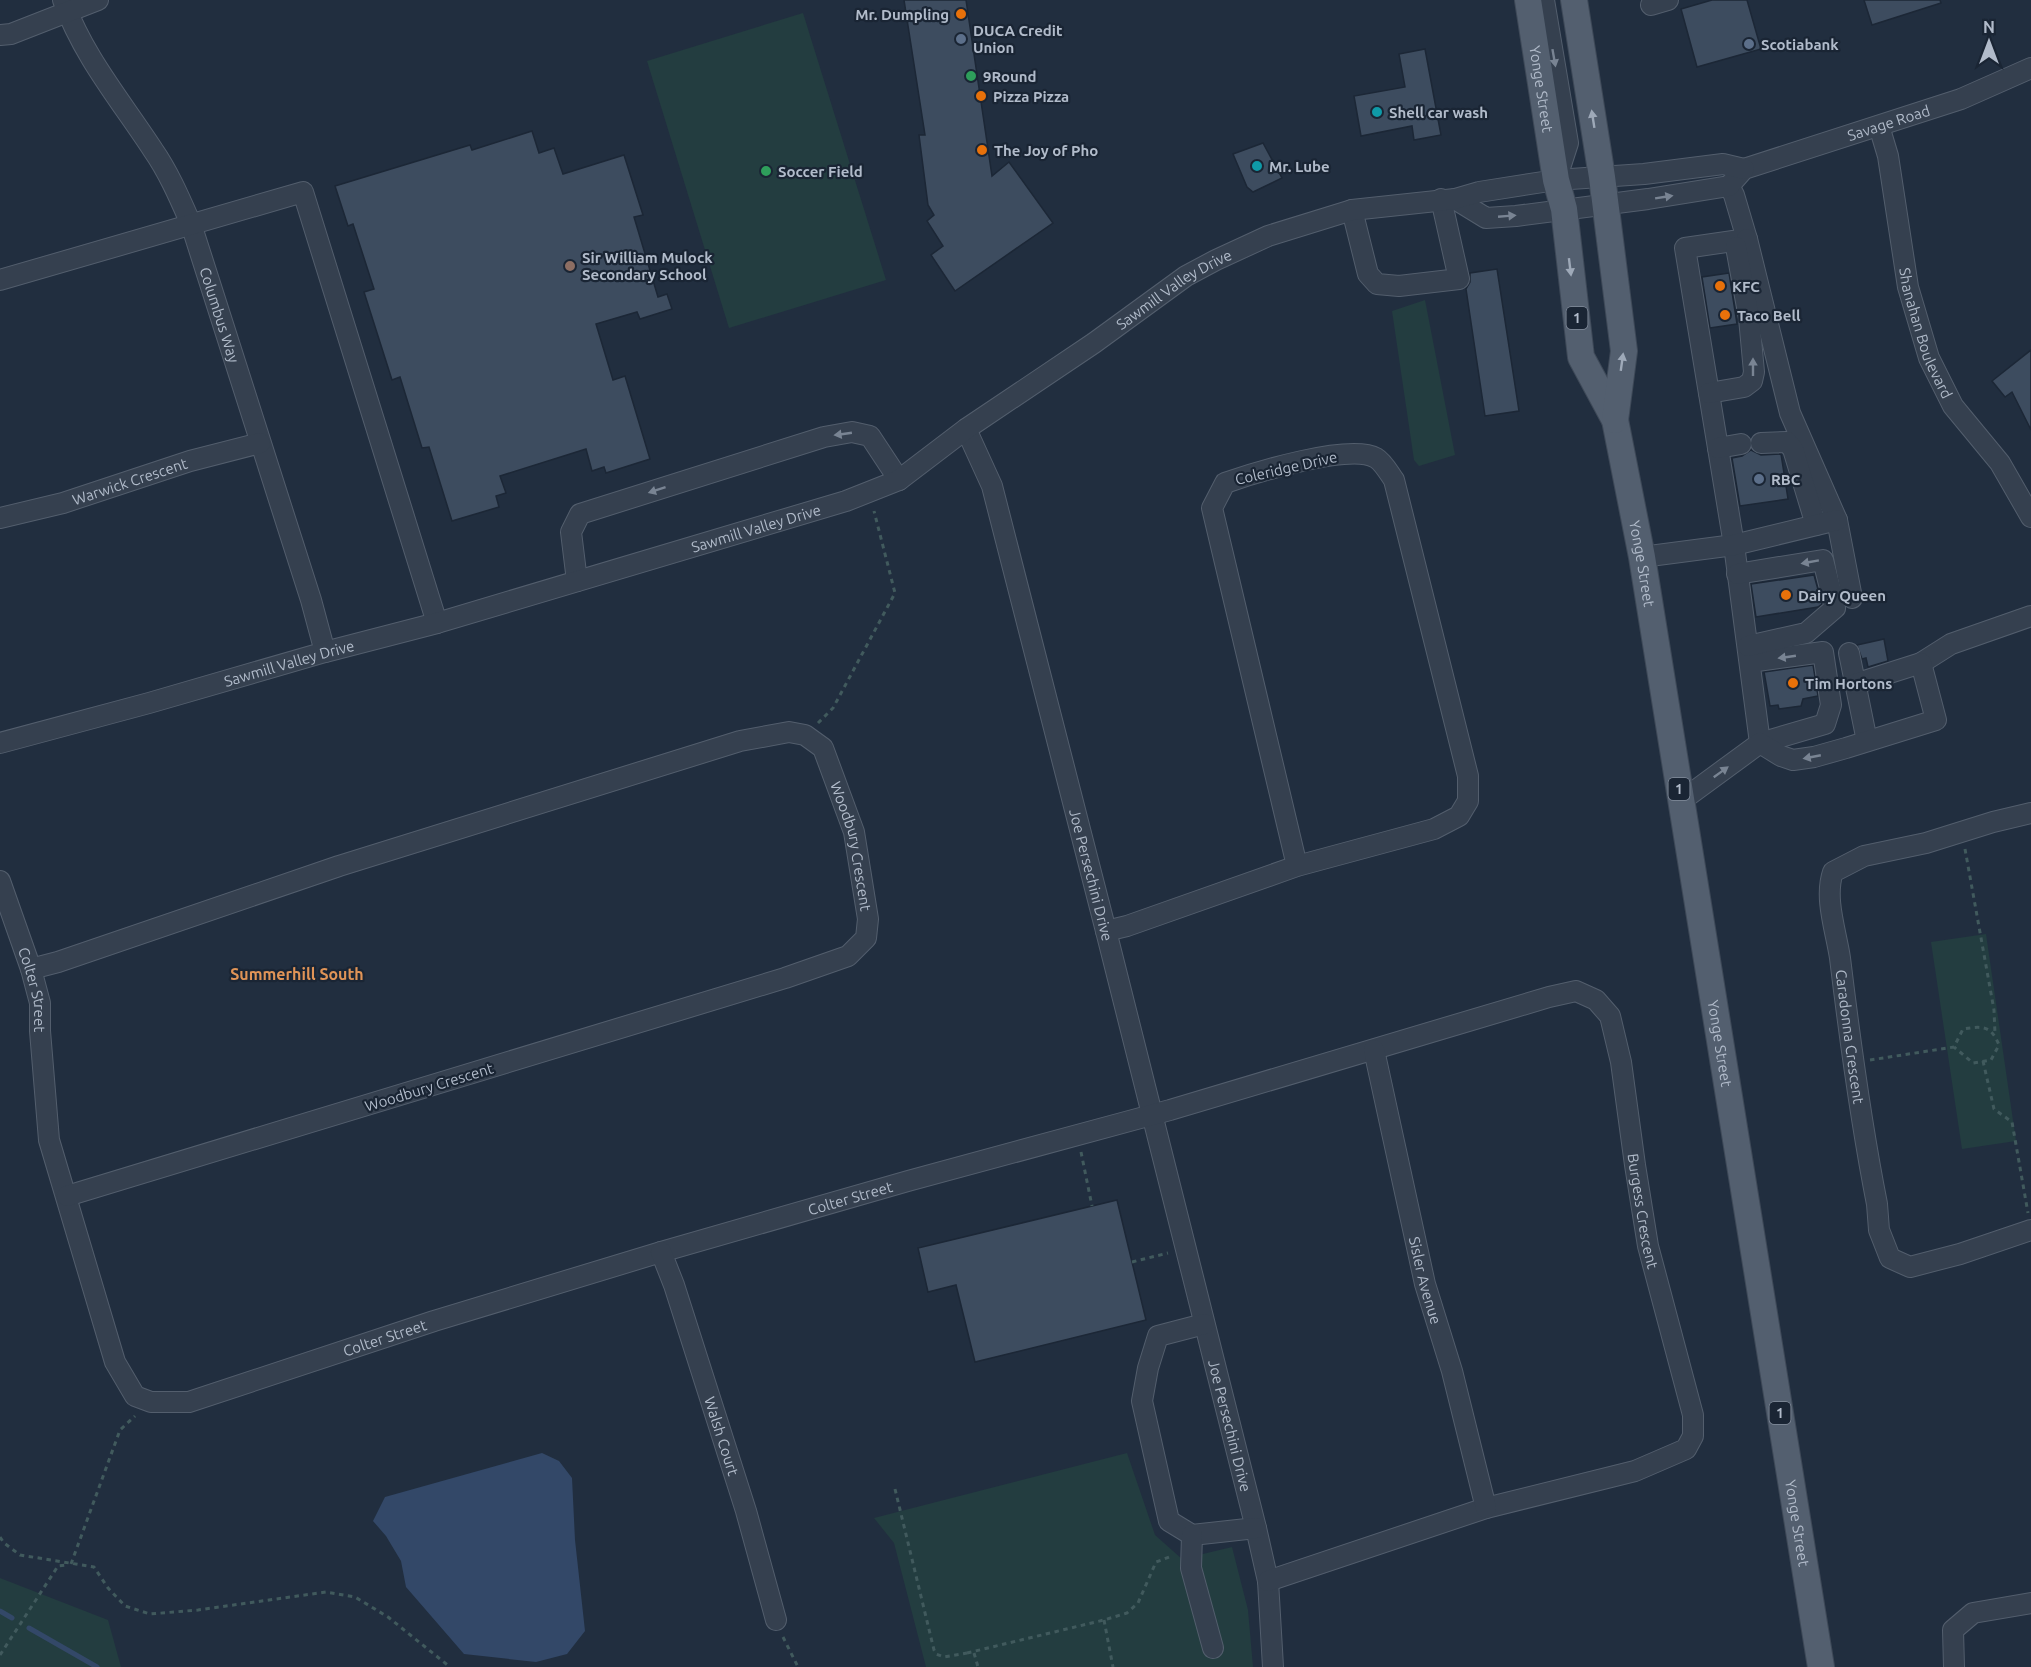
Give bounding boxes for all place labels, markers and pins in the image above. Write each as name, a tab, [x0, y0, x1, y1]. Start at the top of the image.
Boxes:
place label: Mr. Dumpling	[855, 6, 949, 23]
marker: Mr. Dumpling	[954, 7, 968, 21]
place label: DUCA Credit Union	[973, 22, 1063, 56]
marker: DUCA Credit Union	[954, 32, 968, 46]
place label: Scotiabank	[1761, 36, 1839, 53]
marker: Scotiabank	[1742, 37, 1756, 51]
place label: 9Round	[983, 68, 1037, 85]
marker: 9Round	[964, 69, 978, 83]
place label: Pizza Pizza	[993, 88, 1069, 105]
marker: Pizza Pizza	[974, 89, 988, 103]
place label: Shell car wash	[1389, 104, 1488, 121]
marker: Shell car wash	[1370, 105, 1384, 119]
place label: The Joy of Pho	[994, 142, 1098, 159]
marker: The Joy of Pho	[975, 143, 989, 157]
place label: Mr. Lube	[1269, 158, 1330, 175]
marker: Mr. Lube	[1250, 159, 1264, 173]
place label: Soccer Field	[778, 163, 863, 180]
marker: Soccer Field	[759, 164, 773, 178]
place label: Sir William Mulock Secondary School	[582, 249, 713, 283]
marker: Sir William Mulock Secondary School	[563, 259, 577, 273]
place label: KFC	[1732, 278, 1760, 295]
marker: KFC	[1713, 279, 1727, 293]
place label: Taco Bell	[1737, 307, 1801, 324]
marker: Taco Bell	[1718, 308, 1732, 322]
place label: RBC	[1771, 471, 1801, 488]
marker: RBC	[1752, 472, 1766, 486]
place label: Dairy Queen	[1798, 587, 1886, 604]
marker: Dairy Queen	[1779, 588, 1793, 602]
place label: Tim Hortons	[1805, 675, 1892, 692]
marker: Tim Hortons	[1786, 676, 1800, 690]

